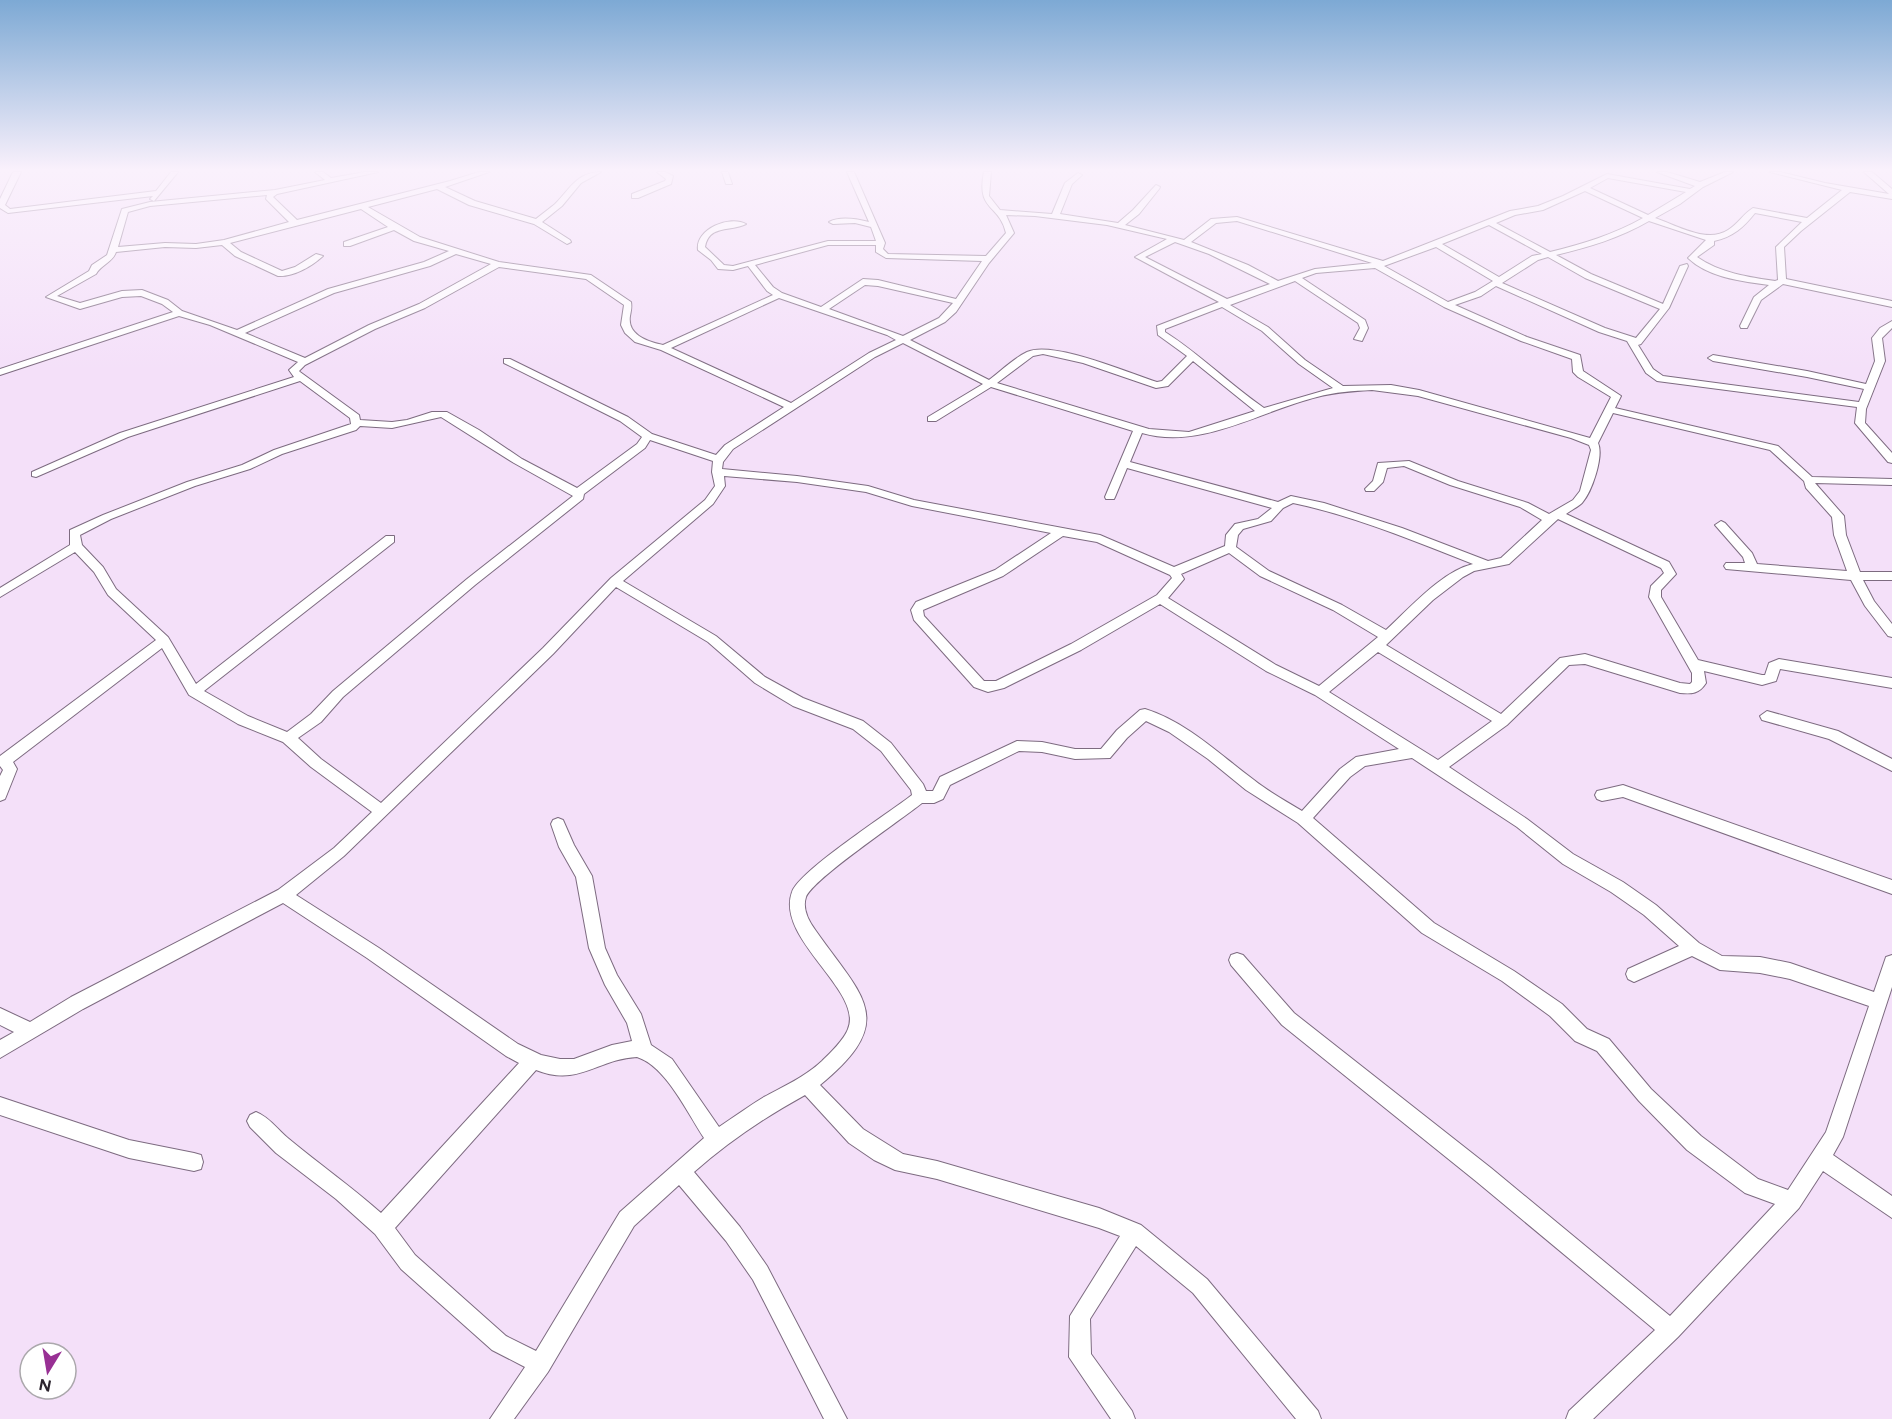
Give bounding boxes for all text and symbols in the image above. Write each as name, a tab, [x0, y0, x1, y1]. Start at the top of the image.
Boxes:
north arrow	[18, 1341, 78, 1401]
text: N	[37, 1375, 53, 1396]

